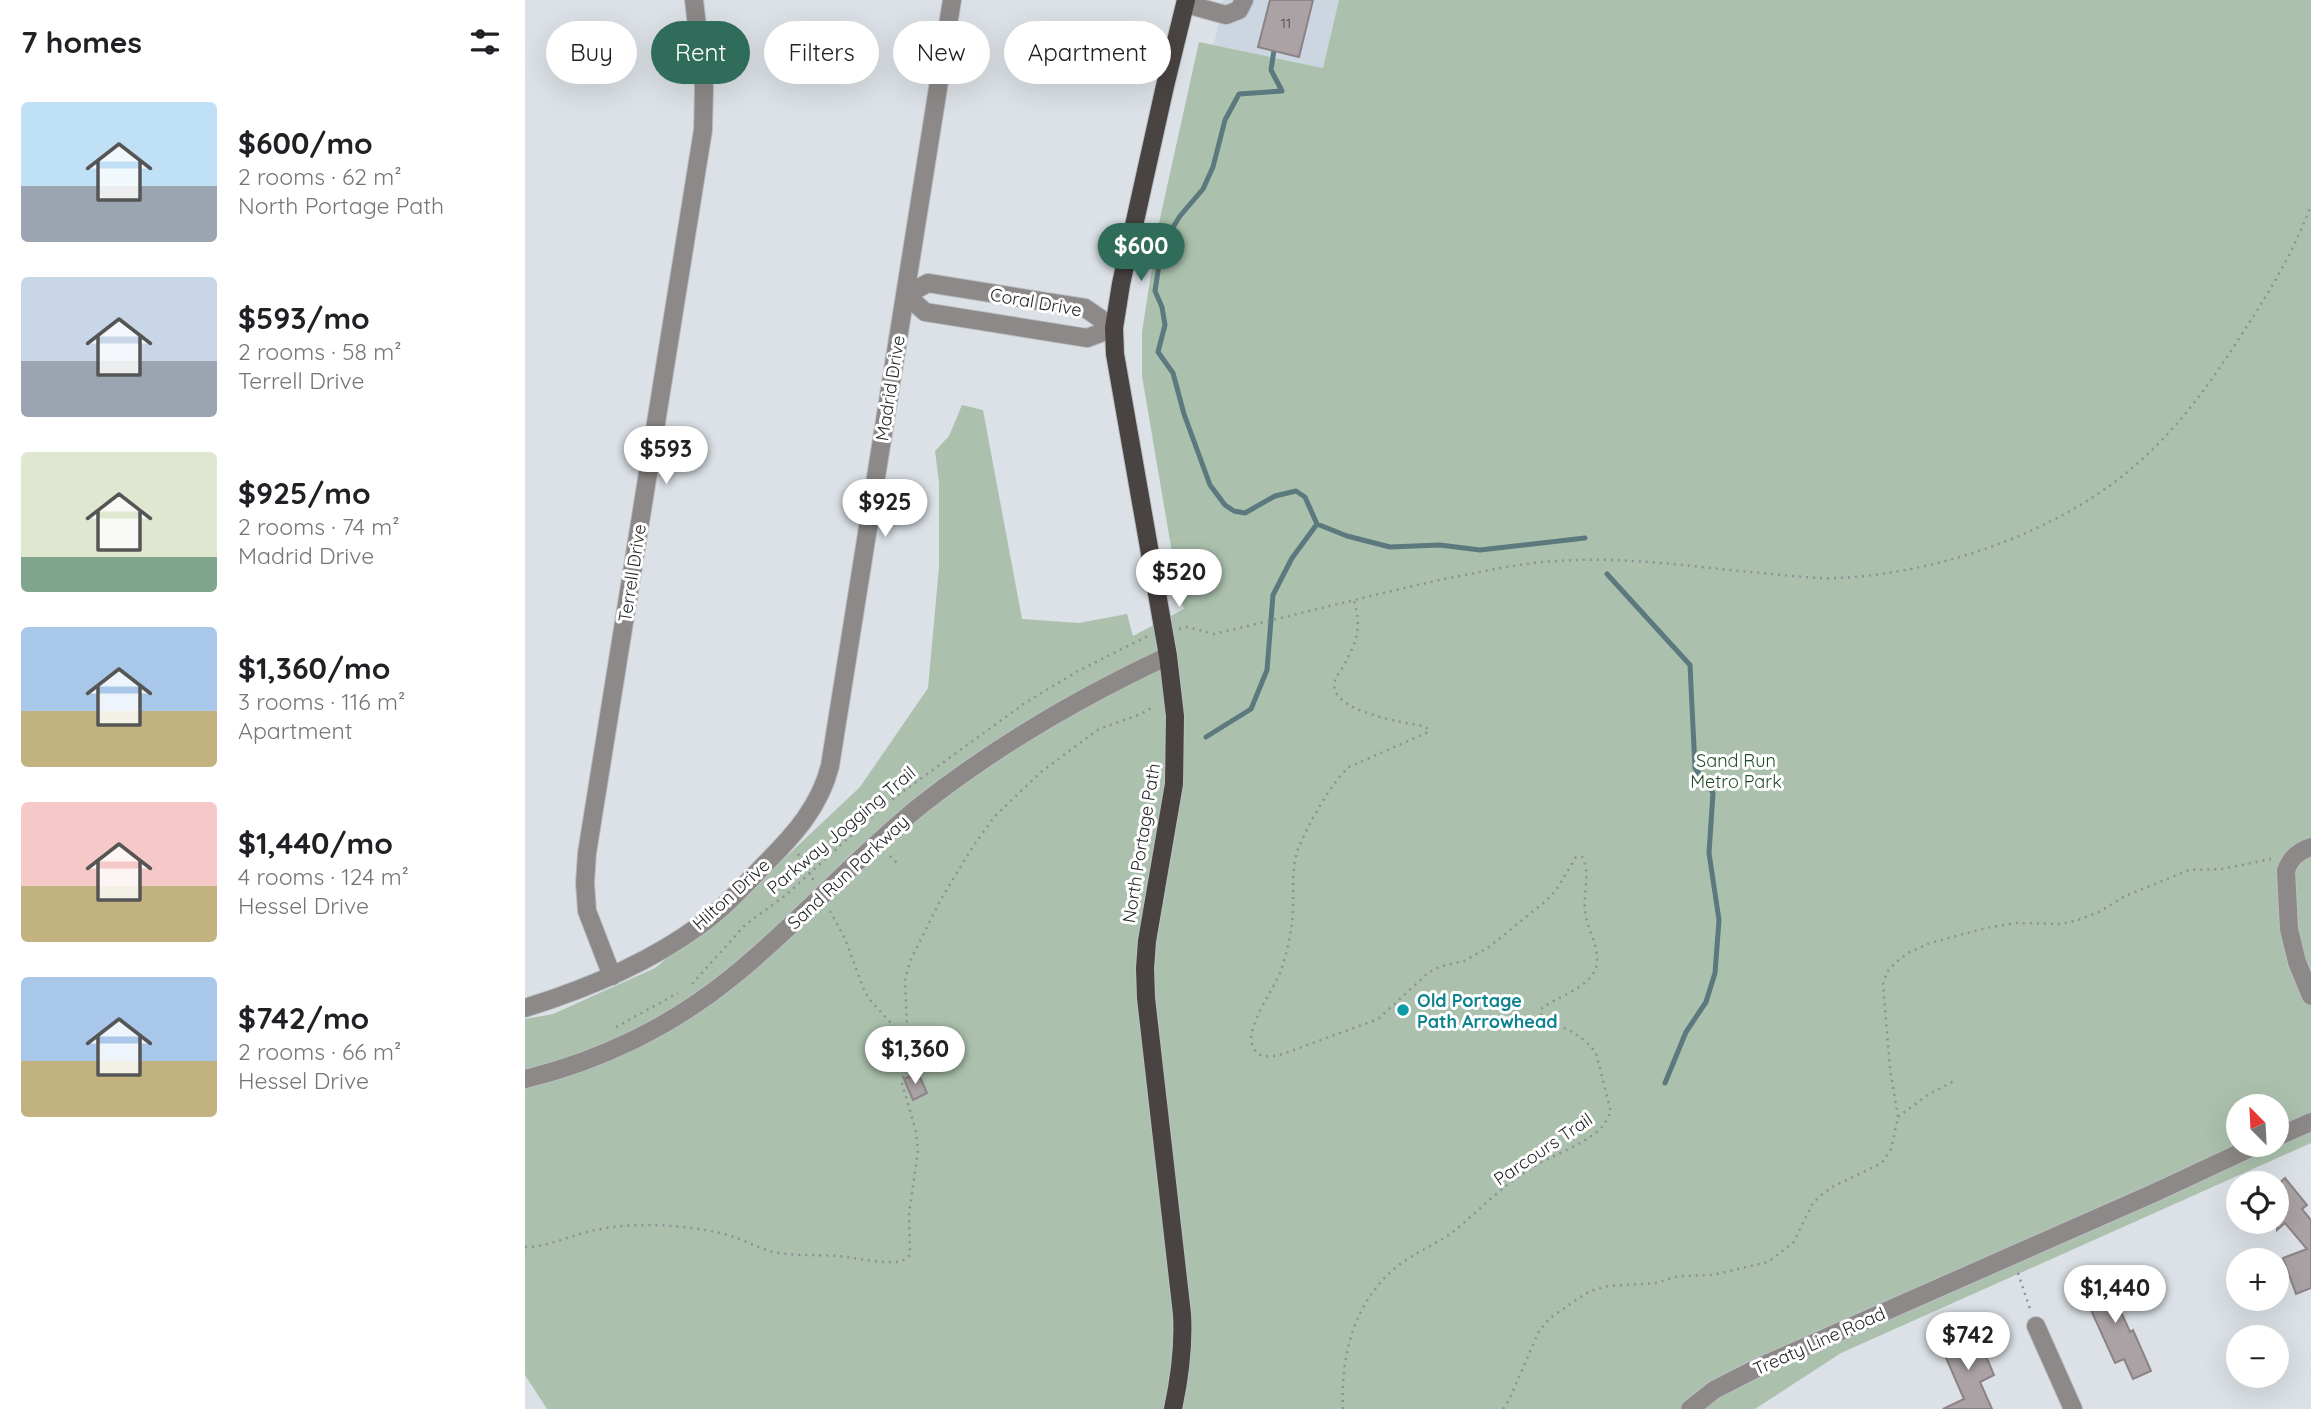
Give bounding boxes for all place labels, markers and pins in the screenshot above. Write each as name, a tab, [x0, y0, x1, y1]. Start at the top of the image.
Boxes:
pin: $600	[1100, 224, 1182, 283]
pin: $593	[625, 426, 707, 486]
pin: $925	[844, 480, 926, 539]
pin: $520	[1138, 550, 1220, 609]
place label: Old Portage Path Arrowhead	[1417, 989, 1558, 1033]
marker: Old Portage Path Arrowhead	[1395, 1002, 1411, 1018]
pin: $1,360	[858, 1026, 972, 1086]
pin: $1,440	[2058, 1266, 2172, 1325]
pin: $742	[1927, 1312, 2009, 1372]

